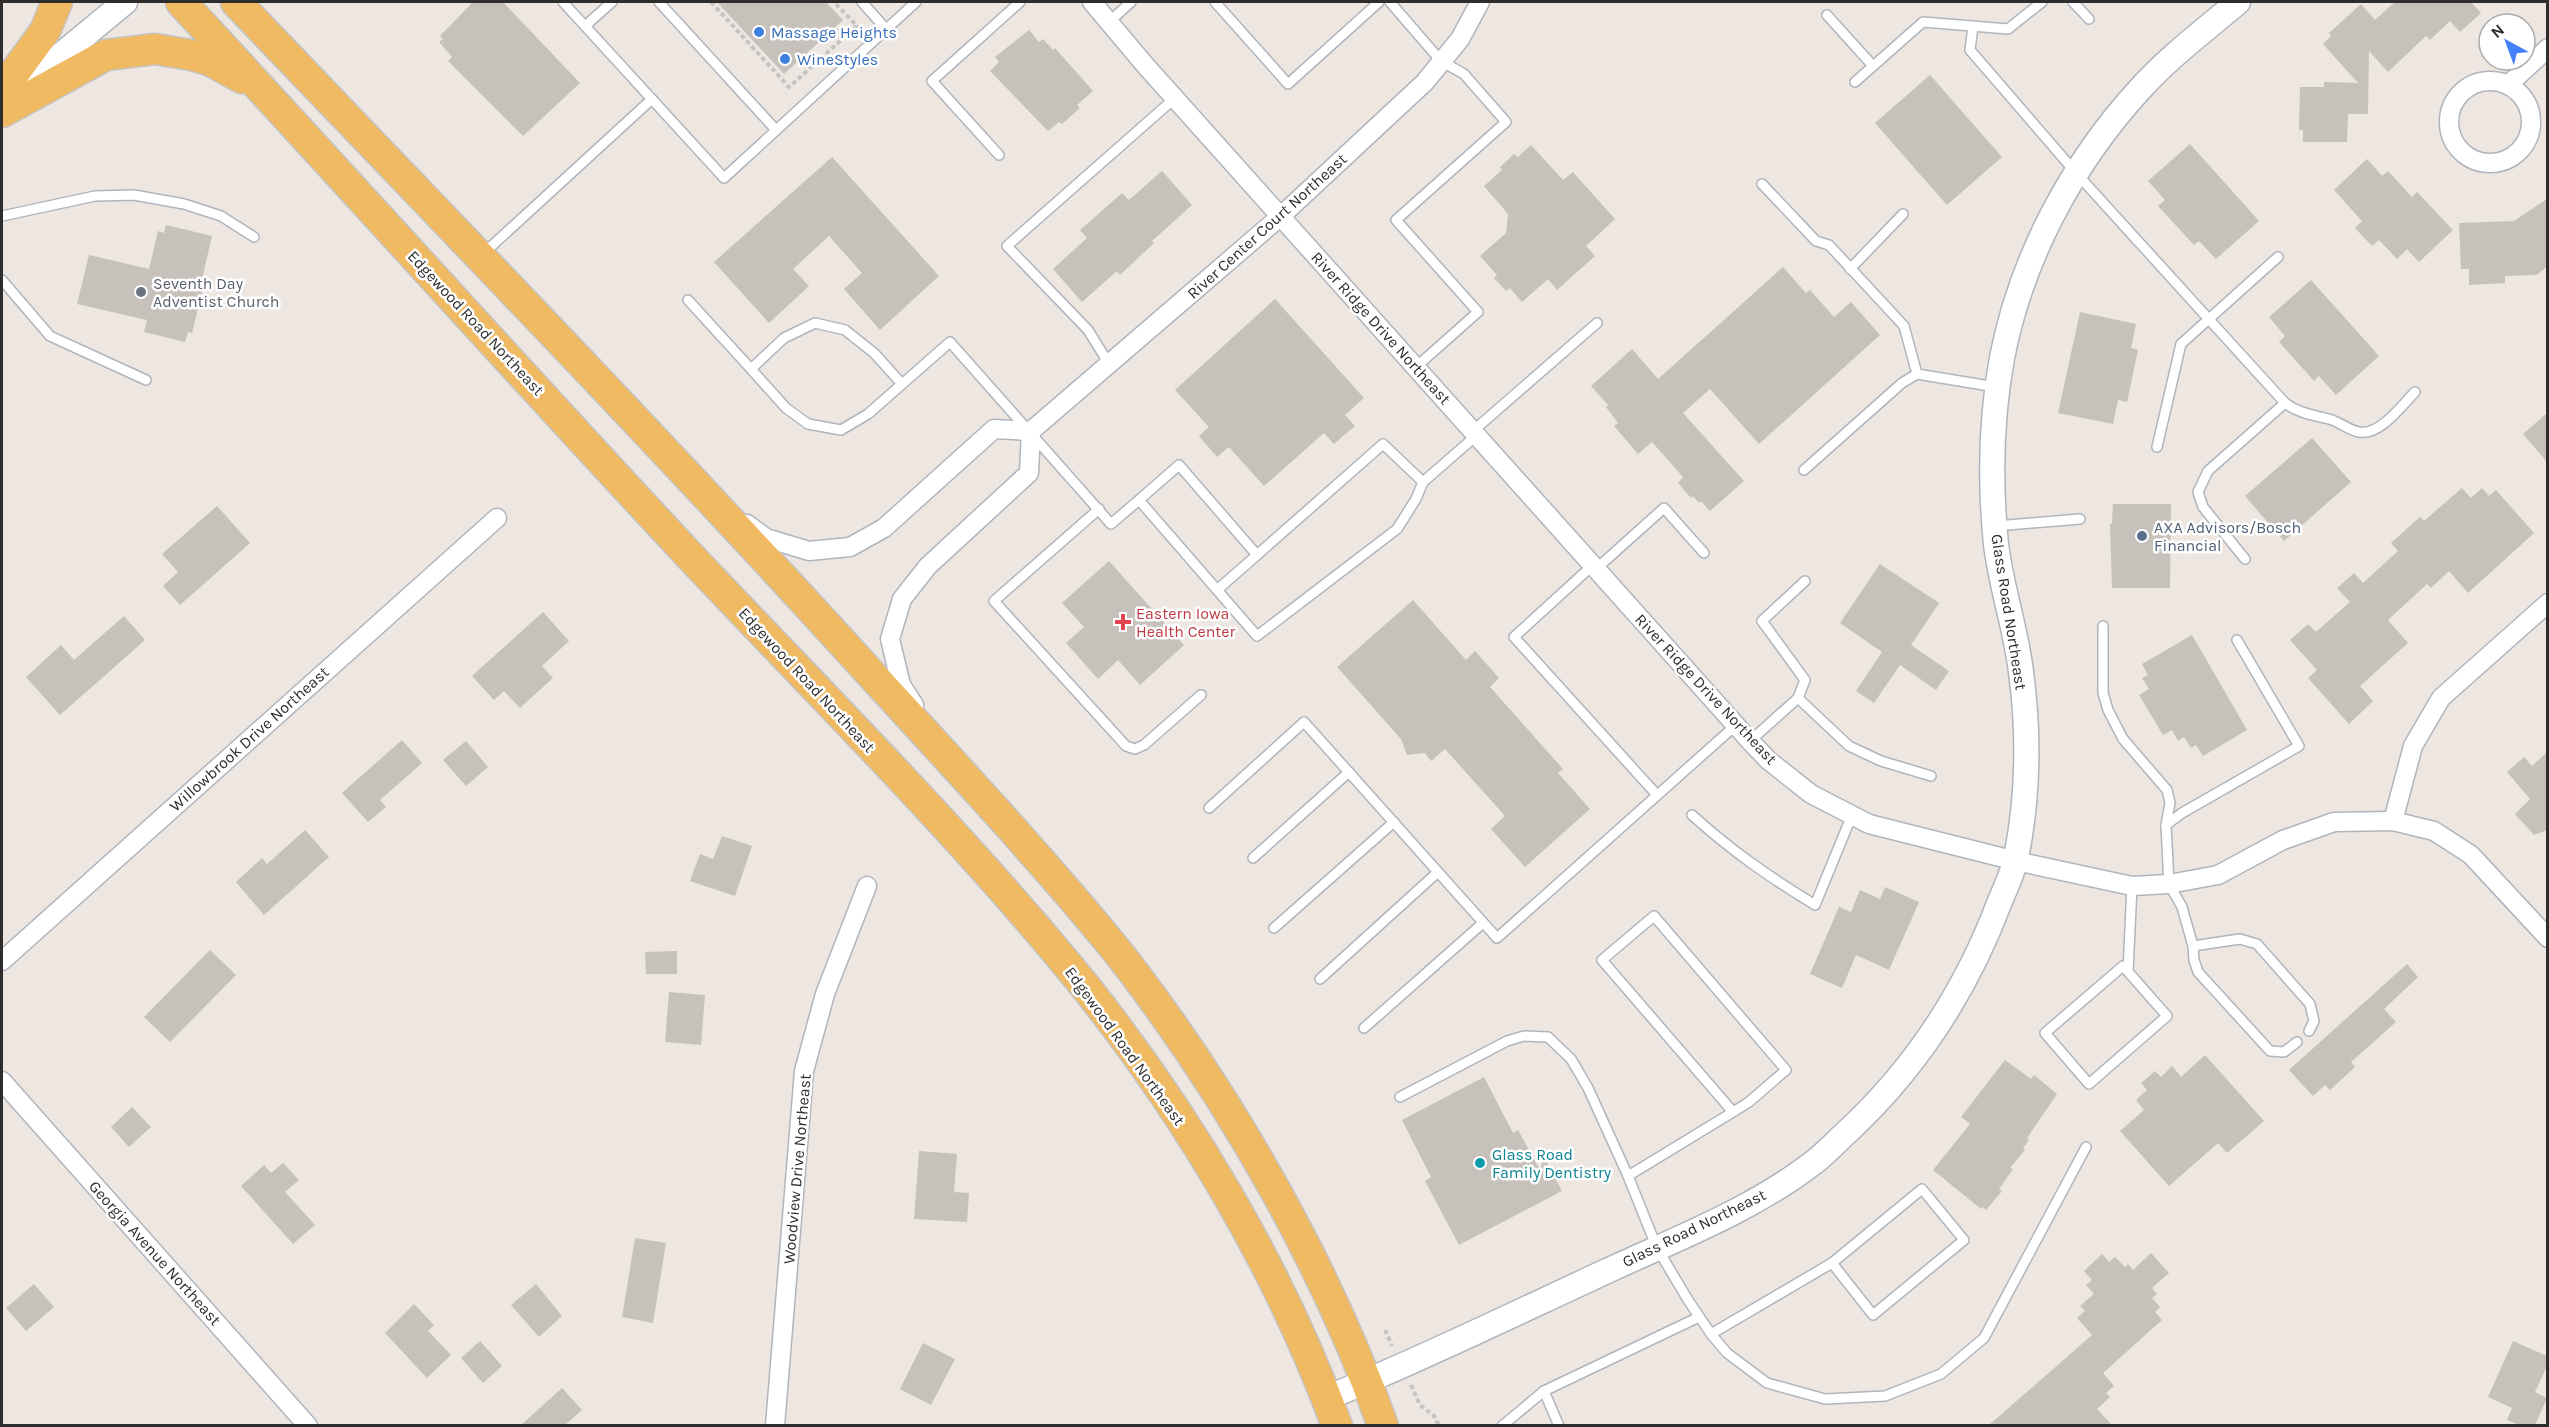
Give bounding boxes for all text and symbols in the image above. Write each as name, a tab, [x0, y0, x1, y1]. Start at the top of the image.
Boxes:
north arrow	[2477, 12, 2537, 72]
text: N	[2487, 20, 2508, 42]
place label: Massage Heights	[771, 23, 897, 42]
marker: Massage Heights	[752, 25, 766, 39]
place label: WineStyles	[797, 50, 878, 69]
marker: WineStyles	[778, 52, 792, 66]
street label: River Center Court Northeast	[1183, 149, 1351, 303]
street label: Edgewood Road Northeast	[404, 247, 548, 399]
street label: River Ridge Drive Northeast	[1307, 248, 1455, 408]
place label: Seventh Day Adventist Church	[153, 274, 279, 311]
marker: Seventh Day Adventist Church	[134, 285, 148, 299]
place label: AXA Advisors/Bosch Financial	[2154, 518, 2301, 555]
marker: AXA Advisors/Bosch Financial	[2135, 529, 2149, 543]
street label: Glass Road Northeast	[1987, 533, 2031, 691]
street label: Edgewood Road Northeast	[735, 604, 879, 756]
place label: Eastern Iowa Health Center	[1136, 604, 1236, 641]
street label: River Ridge Drive Northeast	[1631, 610, 1781, 768]
marker: Eastern Iowa Health Center	[1114, 613, 1132, 631]
street label: Willowbrook Drive Northeast	[165, 662, 333, 816]
street label: Edgewood Road Northeast	[1061, 963, 1189, 1129]
street label: Woodview Drive Northeast	[779, 1073, 815, 1265]
place label: Glass Road Family Dentistry	[1492, 1145, 1612, 1182]
marker: Glass Road Family Dentistry	[1473, 1156, 1487, 1170]
street label: Georgia Avenue Northeast	[85, 1177, 225, 1329]
street label: Glass Road Northeast	[1619, 1185, 1769, 1271]

